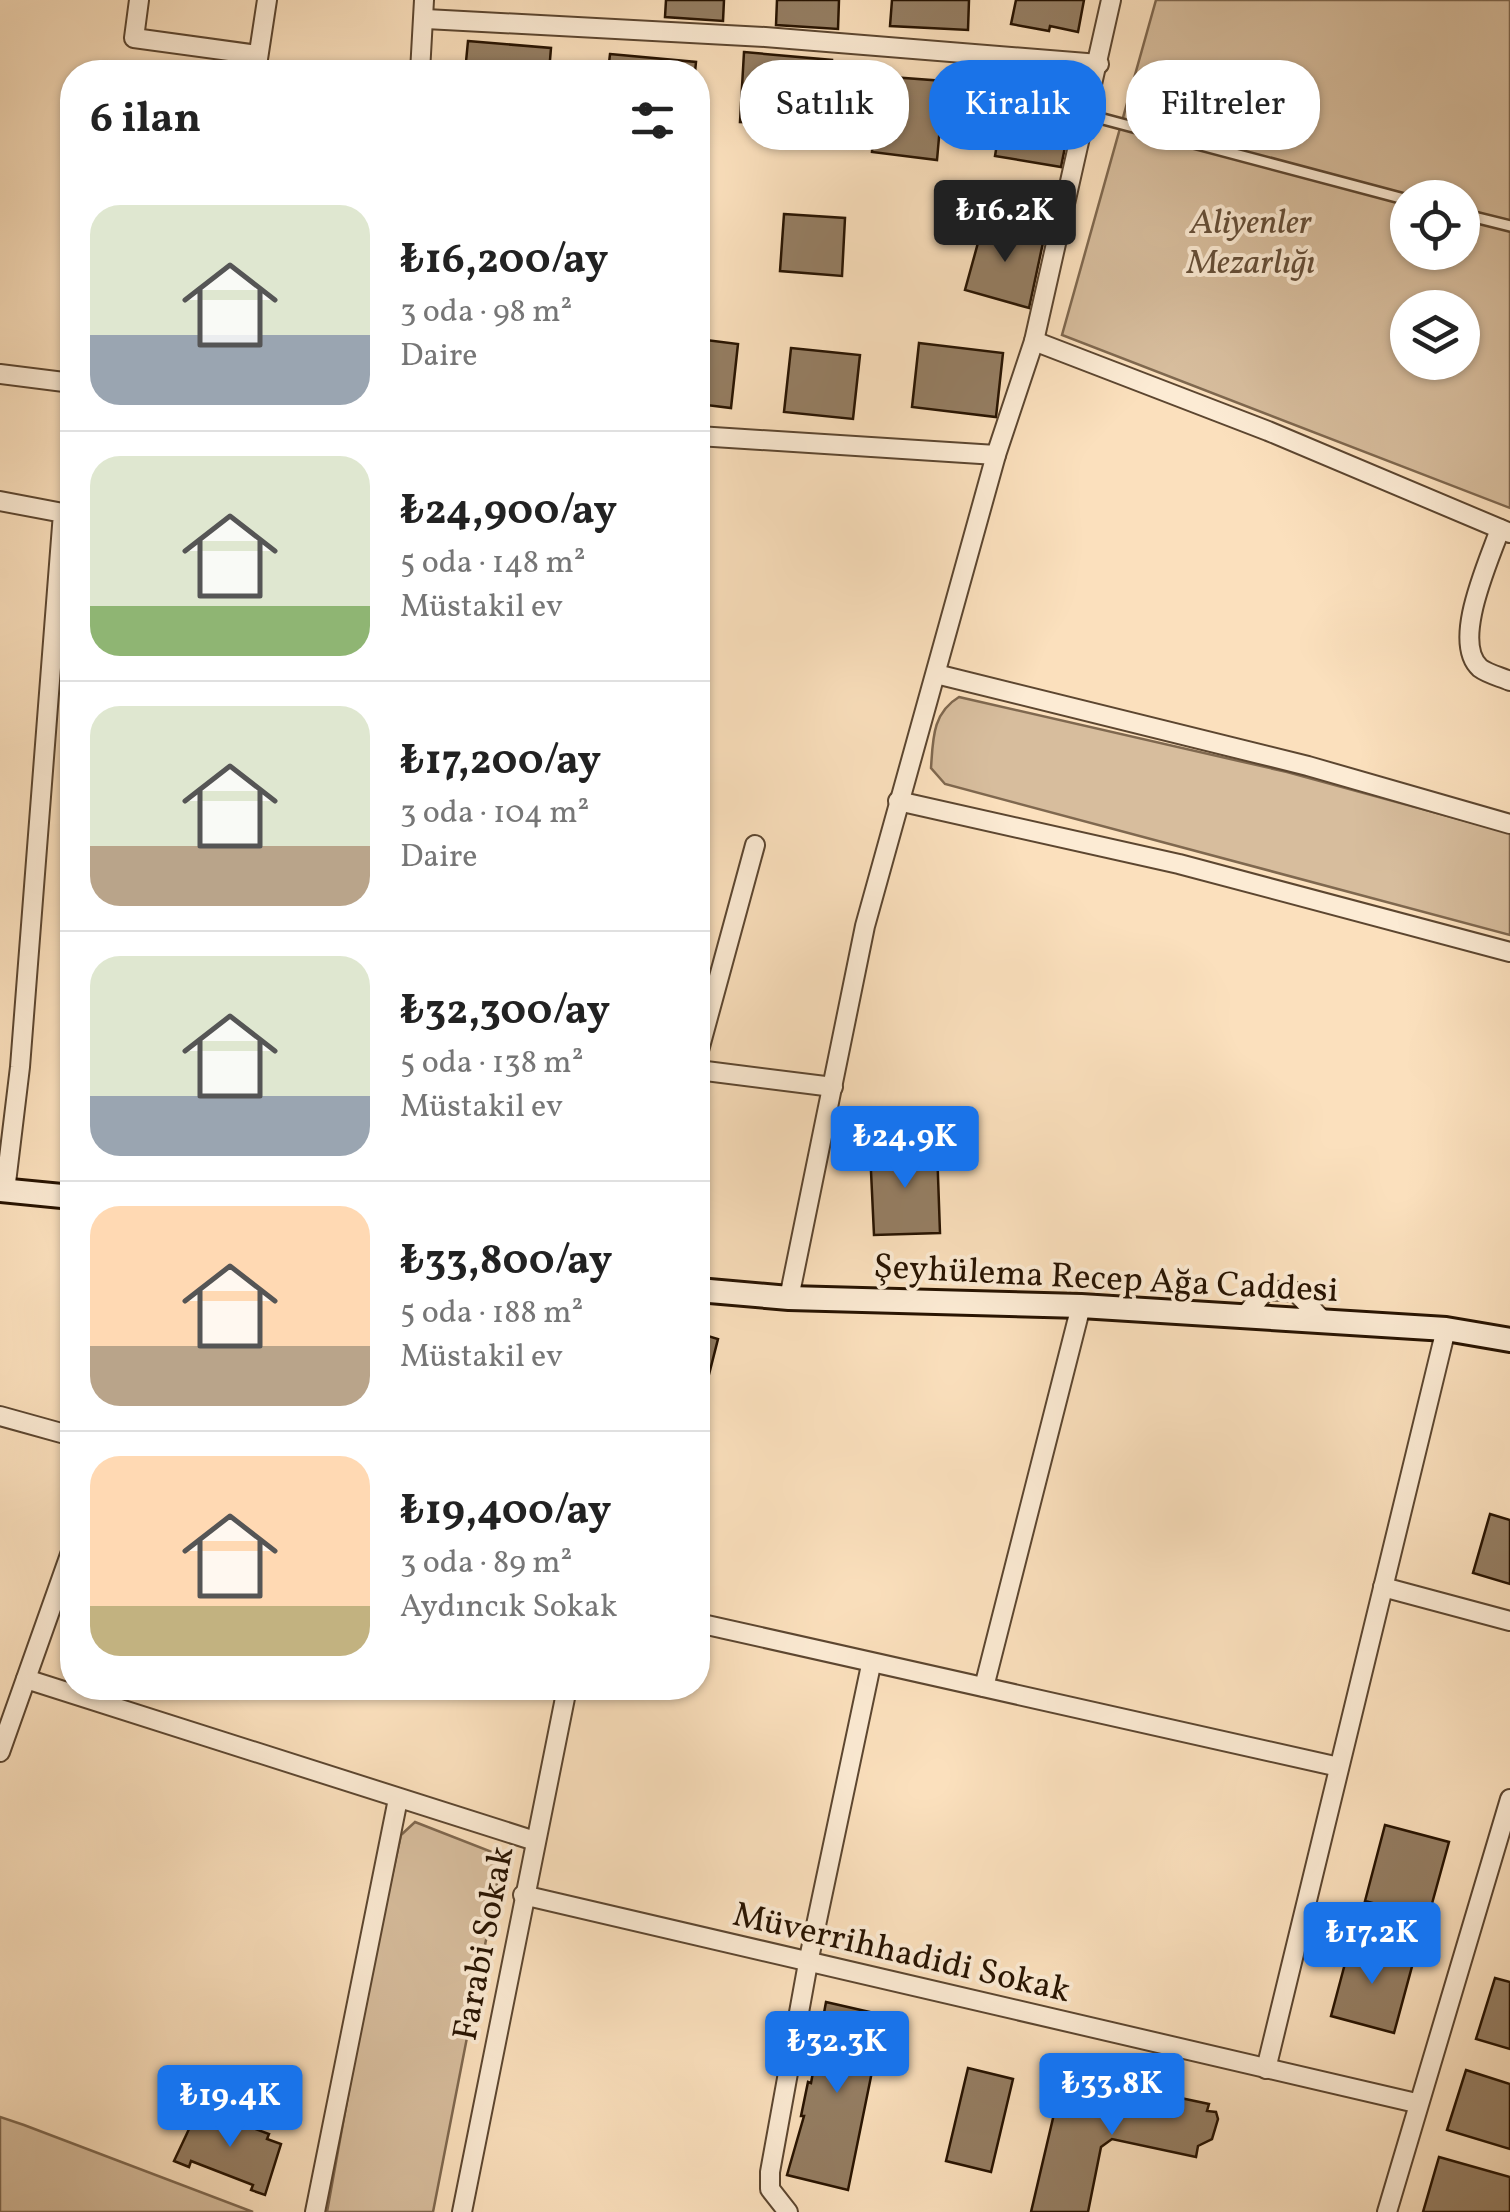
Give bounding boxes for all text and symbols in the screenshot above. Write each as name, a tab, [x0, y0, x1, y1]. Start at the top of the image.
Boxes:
chip: Satılık	[740, 60, 909, 150]
chip: Kiralık	[929, 60, 1106, 150]
chip: Filtreler	[1126, 60, 1320, 150]
text: 6 ilan	[90, 91, 201, 150]
icon: filters	[625, 93, 680, 148]
pin: ₺16.2K	[924, 180, 1086, 265]
map controls	[1390, 180, 1480, 380]
button: locate	[1390, 180, 1480, 270]
text: ₺16.2K	[956, 190, 1054, 234]
park label: Aliyenler Mezarlığı	[1186, 200, 1315, 288]
text: ₺16,200/ay	[400, 232, 608, 291]
icon: home	[170, 245, 290, 365]
button: layers	[1390, 290, 1480, 380]
text: 3 oda · 98 m²	[400, 291, 572, 335]
text: Daire	[400, 335, 478, 379]
text: ₺24,900/ay	[400, 483, 617, 542]
icon: home	[170, 496, 290, 616]
text: 5 oda · 148 m²	[400, 542, 586, 586]
text: Müstakil ev	[400, 586, 563, 630]
text: ₺17,200/ay	[400, 733, 601, 792]
icon: home	[170, 746, 290, 866]
text: 3 oda · 104 m²	[400, 792, 589, 836]
text: Daire	[400, 836, 478, 880]
text: ₺32,300/ay	[400, 983, 610, 1042]
icon: home	[170, 996, 290, 1116]
text: 5 oda · 138 m²	[400, 1042, 584, 1086]
text: Müstakil ev	[400, 1086, 563, 1130]
pin: ₺24.9K	[824, 1106, 986, 1191]
text: ₺24.9K	[853, 1116, 957, 1160]
text: ₺33,800/ay	[400, 1233, 612, 1292]
street label: Şeyhülema Recep Ağa Caddesi	[872, 1244, 1340, 1316]
icon: home	[170, 1246, 290, 1366]
text: 5 oda · 188 m²	[400, 1292, 583, 1336]
text: Müstakil ev	[400, 1336, 563, 1380]
text: ₺19,400/ay	[400, 1483, 611, 1542]
icon: home	[170, 1496, 290, 1616]
text: 3 oda · 89 m²	[400, 1542, 572, 1586]
text: Aydıncık Sokak	[400, 1586, 617, 1630]
street label: Farabi Sokak	[443, 1842, 527, 2045]
street label: Müverrihhadidi Sokak	[728, 1892, 1075, 2016]
pin: ₺17.2K	[1291, 1902, 1453, 1987]
text: ₺17.2K	[1326, 1912, 1418, 1956]
pin: ₺32.3K	[756, 2011, 918, 2096]
text: ₺32.3K	[787, 2021, 887, 2065]
pin: ₺33.8K	[1031, 2053, 1193, 2138]
text: ₺33.8K	[1061, 2063, 1163, 2107]
pin: ₺19.4K	[149, 2065, 311, 2150]
text: ₺19.4K	[179, 2075, 281, 2119]

